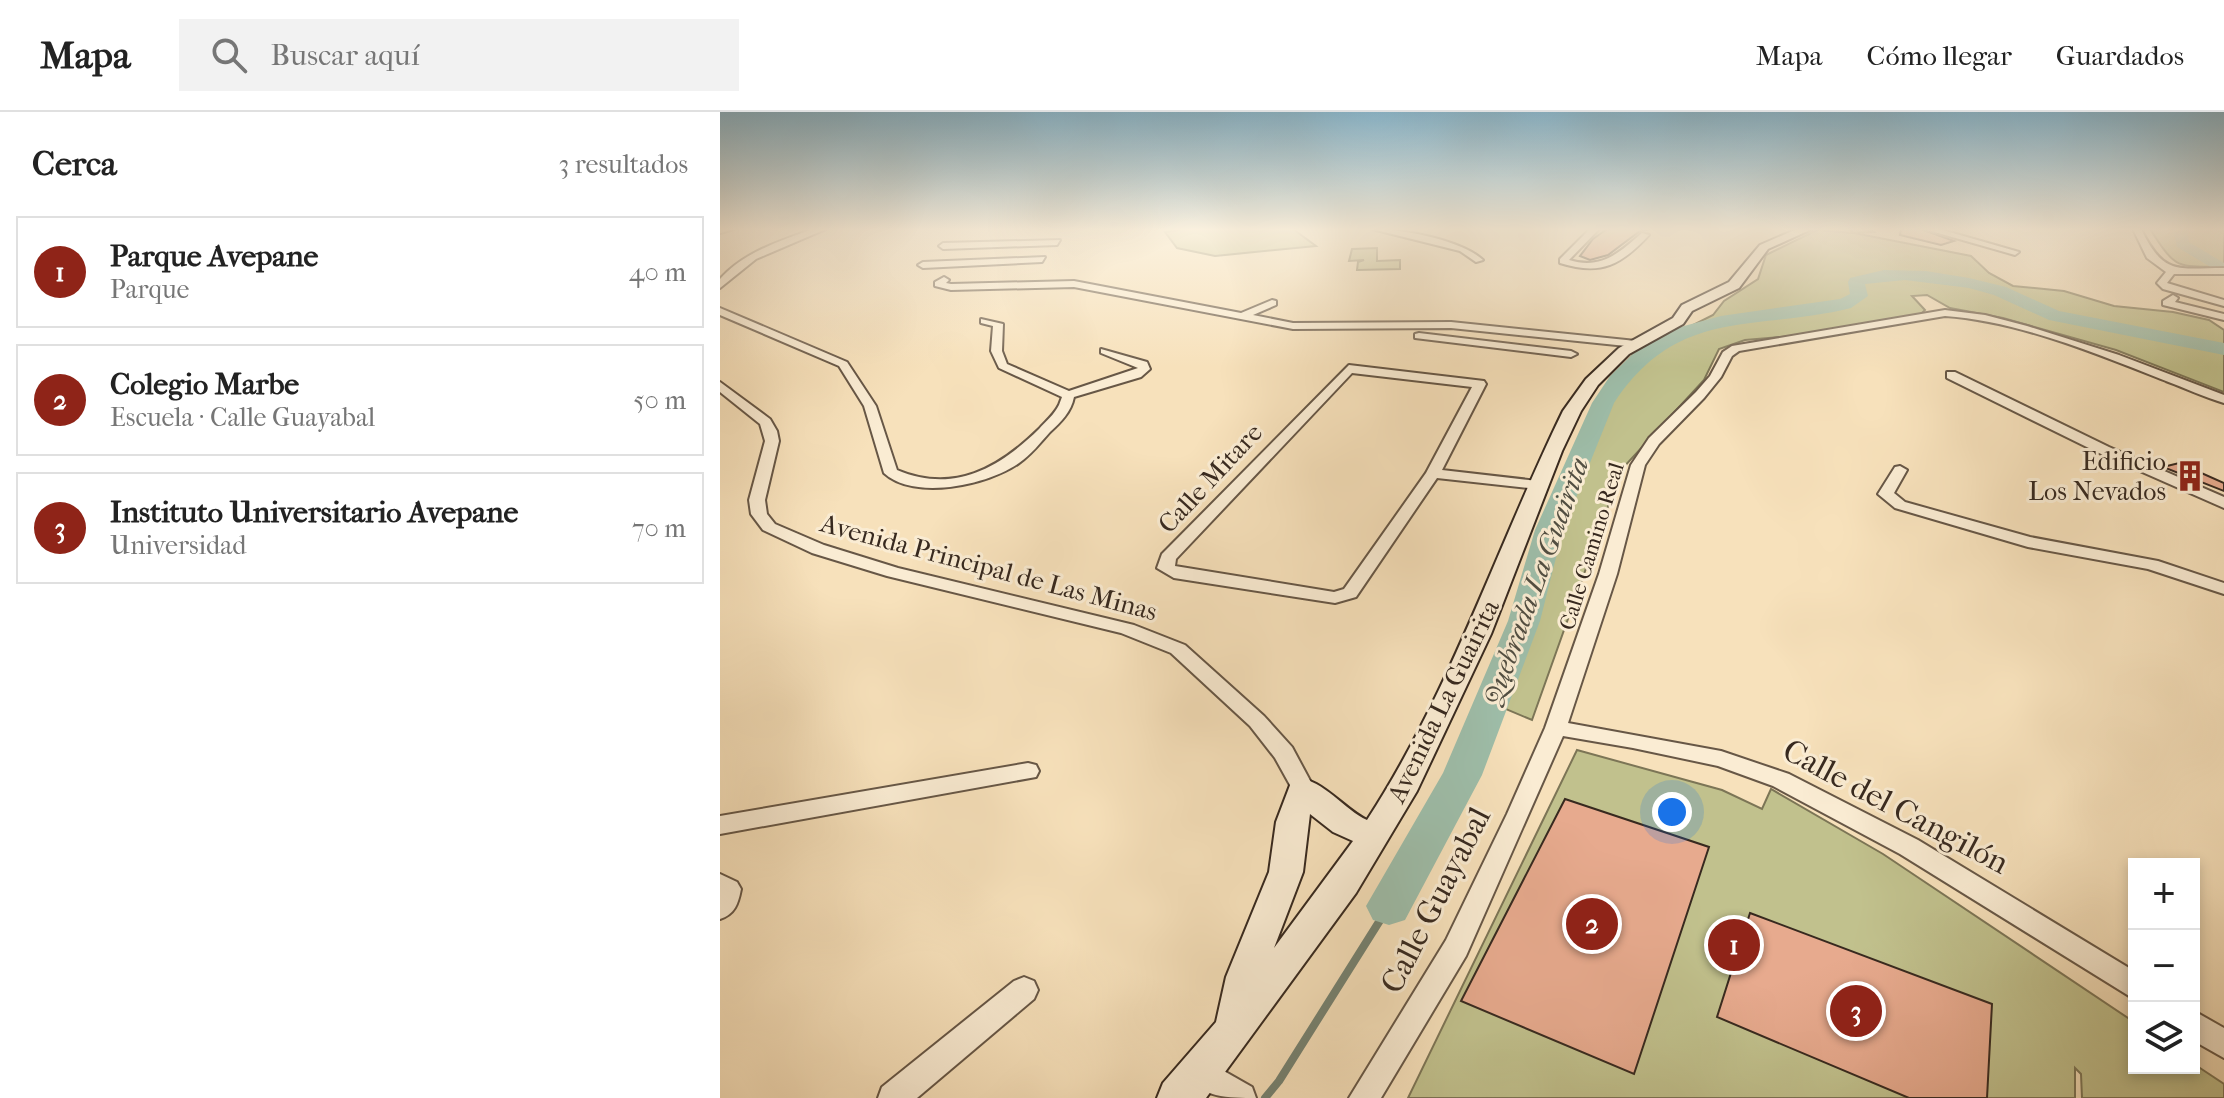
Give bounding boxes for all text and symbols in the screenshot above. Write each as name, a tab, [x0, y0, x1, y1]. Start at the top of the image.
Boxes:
search box	[179, 19, 739, 91]
text: Mapa	[40, 33, 131, 78]
icon: search	[207, 33, 251, 77]
text: Buscar aquí	[271, 38, 420, 73]
text: Mapa	[1756, 39, 1823, 72]
text: Cómo llegar	[1867, 39, 2012, 72]
text: Guardados	[2056, 39, 2184, 72]
text: Cerca	[32, 144, 117, 184]
text: 3 resultados	[558, 149, 688, 180]
text: Parque Avepane	[110, 239, 318, 274]
text: 1	[55, 257, 65, 288]
text: 40 m	[629, 257, 686, 288]
text: Parque	[110, 274, 189, 305]
text: Colegio Marbe	[110, 367, 299, 402]
text: 2	[53, 385, 67, 416]
text: 50 m	[633, 385, 686, 416]
text: Escuela · Calle Guayabal	[110, 402, 375, 433]
street label: Calle Mitare	[1152, 417, 1269, 540]
place label: Edificio Los Nevados	[2028, 446, 2166, 507]
water label: Quebrada La Guairita	[1475, 453, 1596, 710]
street label: Calle Camino Real	[1554, 459, 1630, 633]
building icon: Edificio Los Nevados	[2173, 459, 2207, 493]
text: Instituto Universitario Avepane	[110, 495, 518, 530]
street label: Avenida Principal de Las Minas	[816, 507, 1161, 627]
text: 3	[55, 513, 65, 544]
text: 70 m	[632, 513, 686, 544]
text: Universidad	[110, 530, 246, 561]
street label: Avenida La Guairita	[1380, 594, 1506, 809]
street label: Calle del Cangilón	[1777, 731, 2015, 882]
your location	[1652, 792, 1692, 832]
street label: Calle Guayabal	[1373, 801, 1498, 999]
map controls	[2128, 858, 2200, 1074]
button: +	[2128, 858, 2200, 930]
pin: 2	[1566, 894, 1618, 954]
pin: 1	[1708, 915, 1760, 975]
button: −	[2128, 930, 2200, 1002]
pin: 3	[1830, 981, 1882, 1041]
button: layers	[2128, 1002, 2200, 1074]

